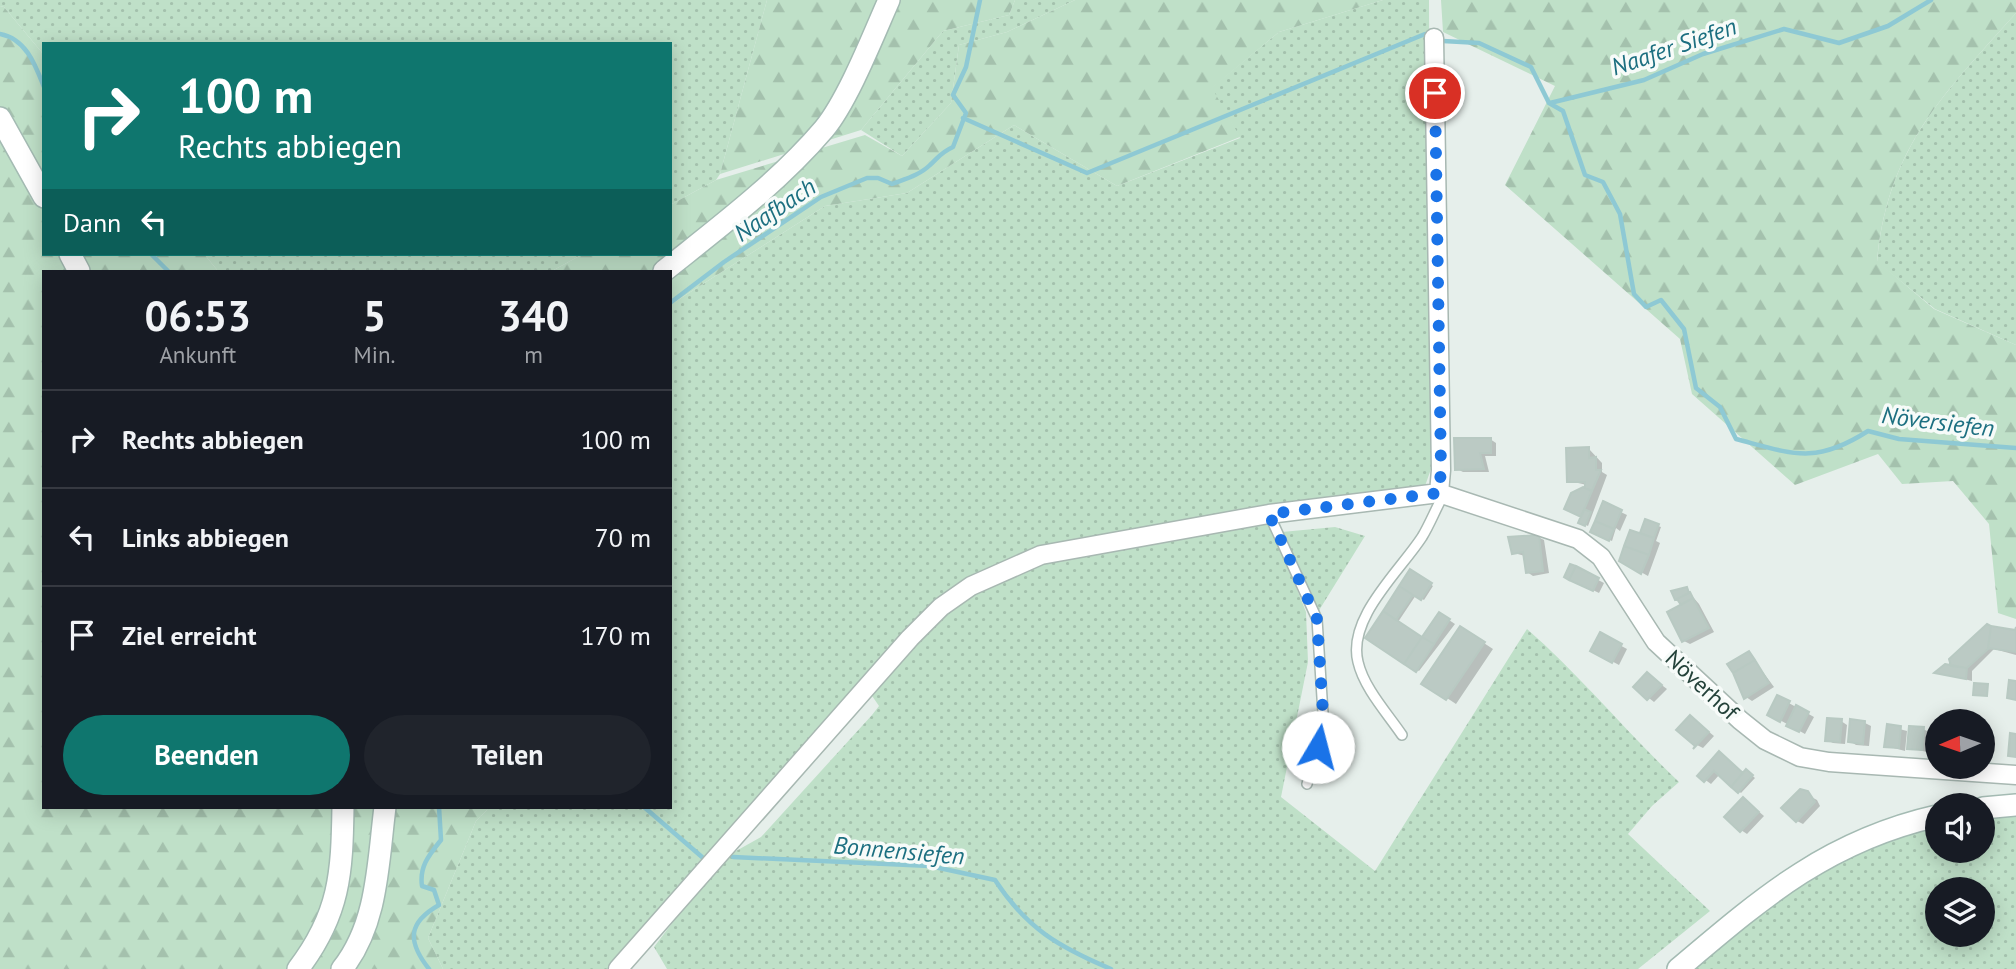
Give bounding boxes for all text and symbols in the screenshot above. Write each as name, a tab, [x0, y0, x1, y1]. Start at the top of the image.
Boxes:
water label: Naafer Siefen	[1607, 11, 1741, 82]
text: 100 m	[178, 63, 313, 127]
pin	[1405, 63, 1465, 123]
icon: right	[63, 70, 154, 161]
icon: arrive	[1416, 74, 1454, 112]
text: Rechts abbiegen	[178, 125, 402, 167]
water label: Naafbach	[728, 171, 822, 248]
icon: left	[135, 203, 173, 241]
text: Dann	[63, 206, 121, 239]
text: 06:53	[145, 288, 251, 343]
text: 5	[363, 288, 386, 343]
text: 340	[498, 288, 569, 343]
text: Ankunft	[159, 340, 236, 369]
text: Min.	[354, 340, 395, 369]
text: m	[524, 340, 543, 369]
water label: Növersiefen	[1880, 399, 1996, 444]
icon: right	[63, 420, 101, 458]
text: Rechts abbiegen	[122, 423, 304, 456]
text: 100 m	[580, 423, 651, 456]
icon: left	[63, 518, 101, 556]
text: Links abbiegen	[122, 521, 289, 554]
text: 70 m	[595, 521, 651, 554]
icon: arrive	[63, 616, 101, 654]
text: Ziel erreicht	[122, 619, 257, 652]
text: 170 m	[580, 619, 651, 652]
street label: Növerhof	[1660, 643, 1746, 727]
north arrow	[1925, 709, 1995, 779]
map controls	[1925, 709, 1995, 947]
position arrow	[1281, 710, 1355, 784]
button: Beenden	[63, 715, 350, 795]
button: Teilen	[364, 715, 651, 795]
button: sound	[1925, 793, 1995, 863]
water label: Bonnensiefen	[832, 829, 966, 872]
button: layers	[1925, 877, 1995, 947]

